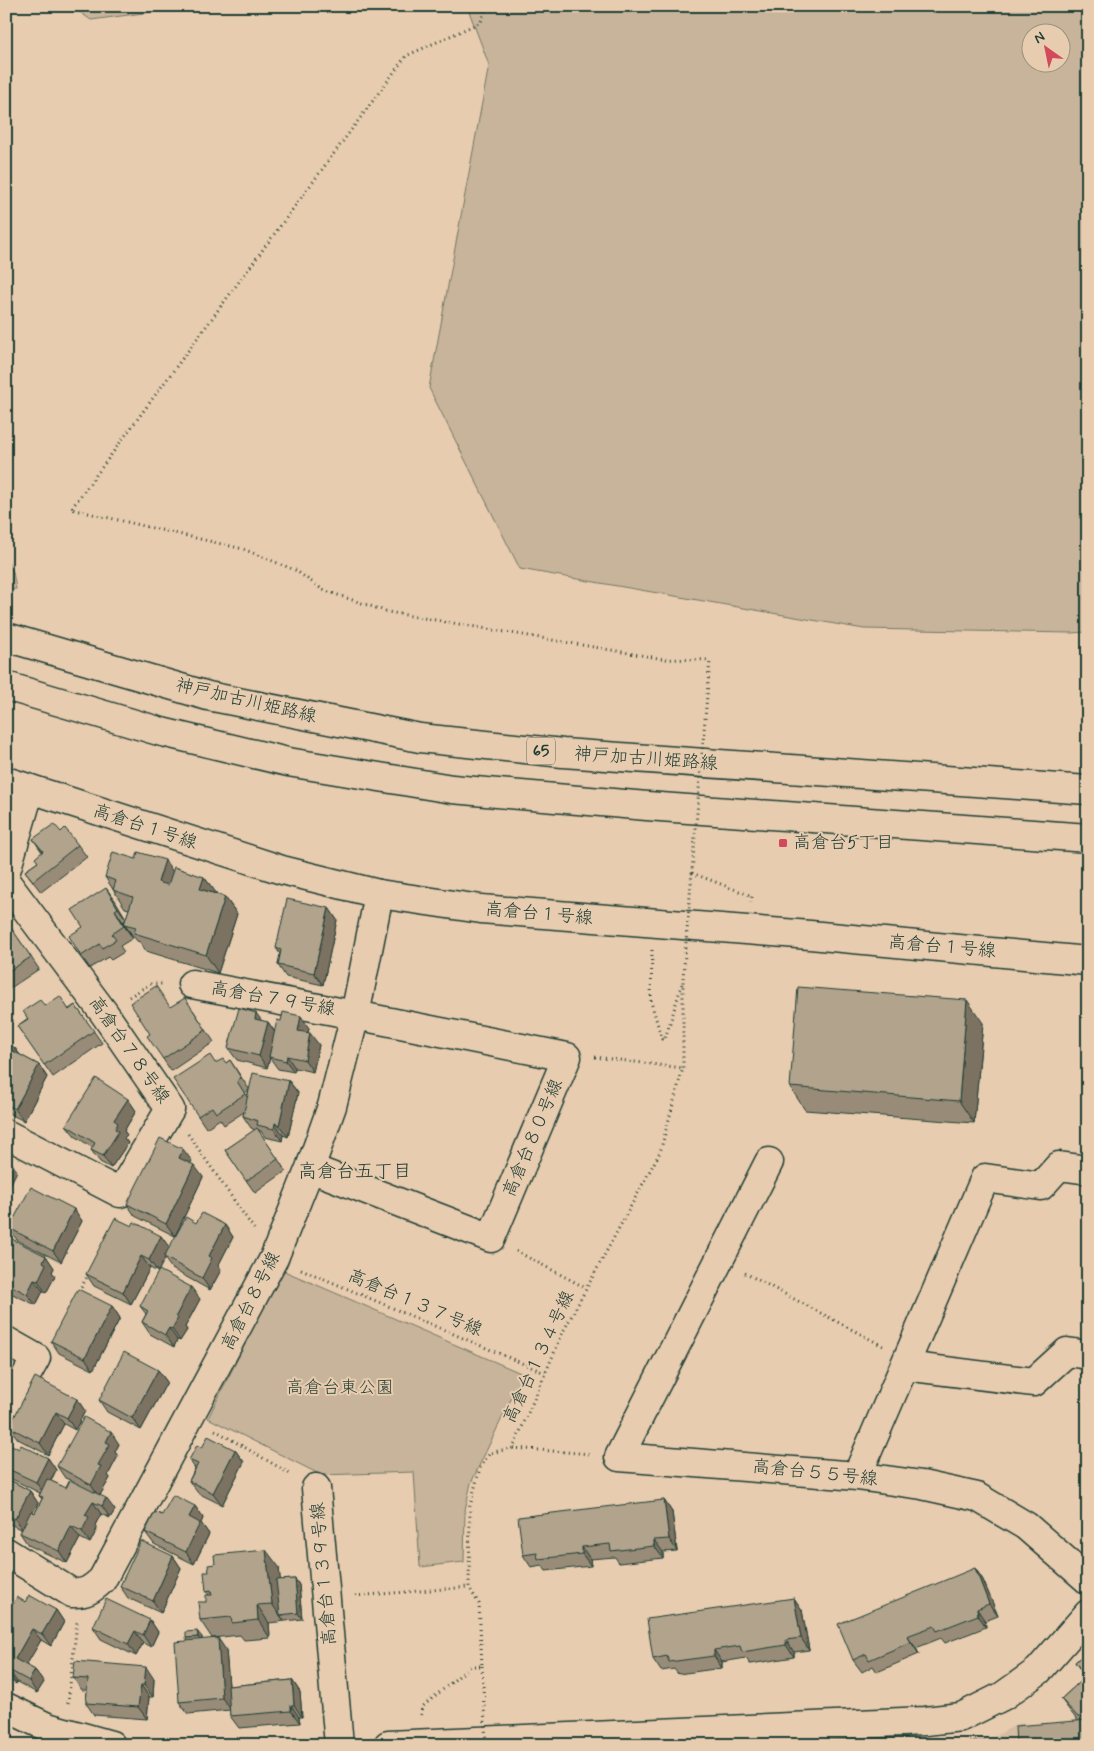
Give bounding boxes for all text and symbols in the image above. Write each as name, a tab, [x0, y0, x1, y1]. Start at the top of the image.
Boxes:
north arrow	[1022, 22, 1072, 72]
text: N	[1031, 28, 1048, 48]
street label: 神戸加古川姫路線	[173, 673, 319, 729]
road number: 65	[527, 738, 555, 764]
street label: 神戸加古川姫路線	[573, 742, 719, 776]
street label: 高倉台１号線	[90, 799, 200, 855]
place label: 高倉台5丁目	[793, 831, 894, 855]
marker: 高倉台5丁目	[777, 837, 789, 849]
street label: 高倉台１号線	[484, 897, 594, 931]
street label: 高倉台１号線	[887, 930, 997, 964]
street label: 高倉台７９号線	[209, 976, 337, 1022]
street label: 高倉台７８号線	[83, 992, 175, 1108]
street label: 高倉台８０号線	[497, 1075, 569, 1201]
district label: 高倉台五丁目	[298, 1159, 412, 1184]
street label: 高倉台８号線	[216, 1247, 286, 1355]
street label: 高倉台１３７号線	[344, 1264, 486, 1342]
street label: 高倉台１３４号線	[498, 1287, 580, 1427]
park label: 高倉台東公園	[286, 1376, 394, 1400]
street label: 高倉台５５号線	[751, 1454, 879, 1492]
street label: 高倉台１３９号線	[306, 1501, 342, 1647]

